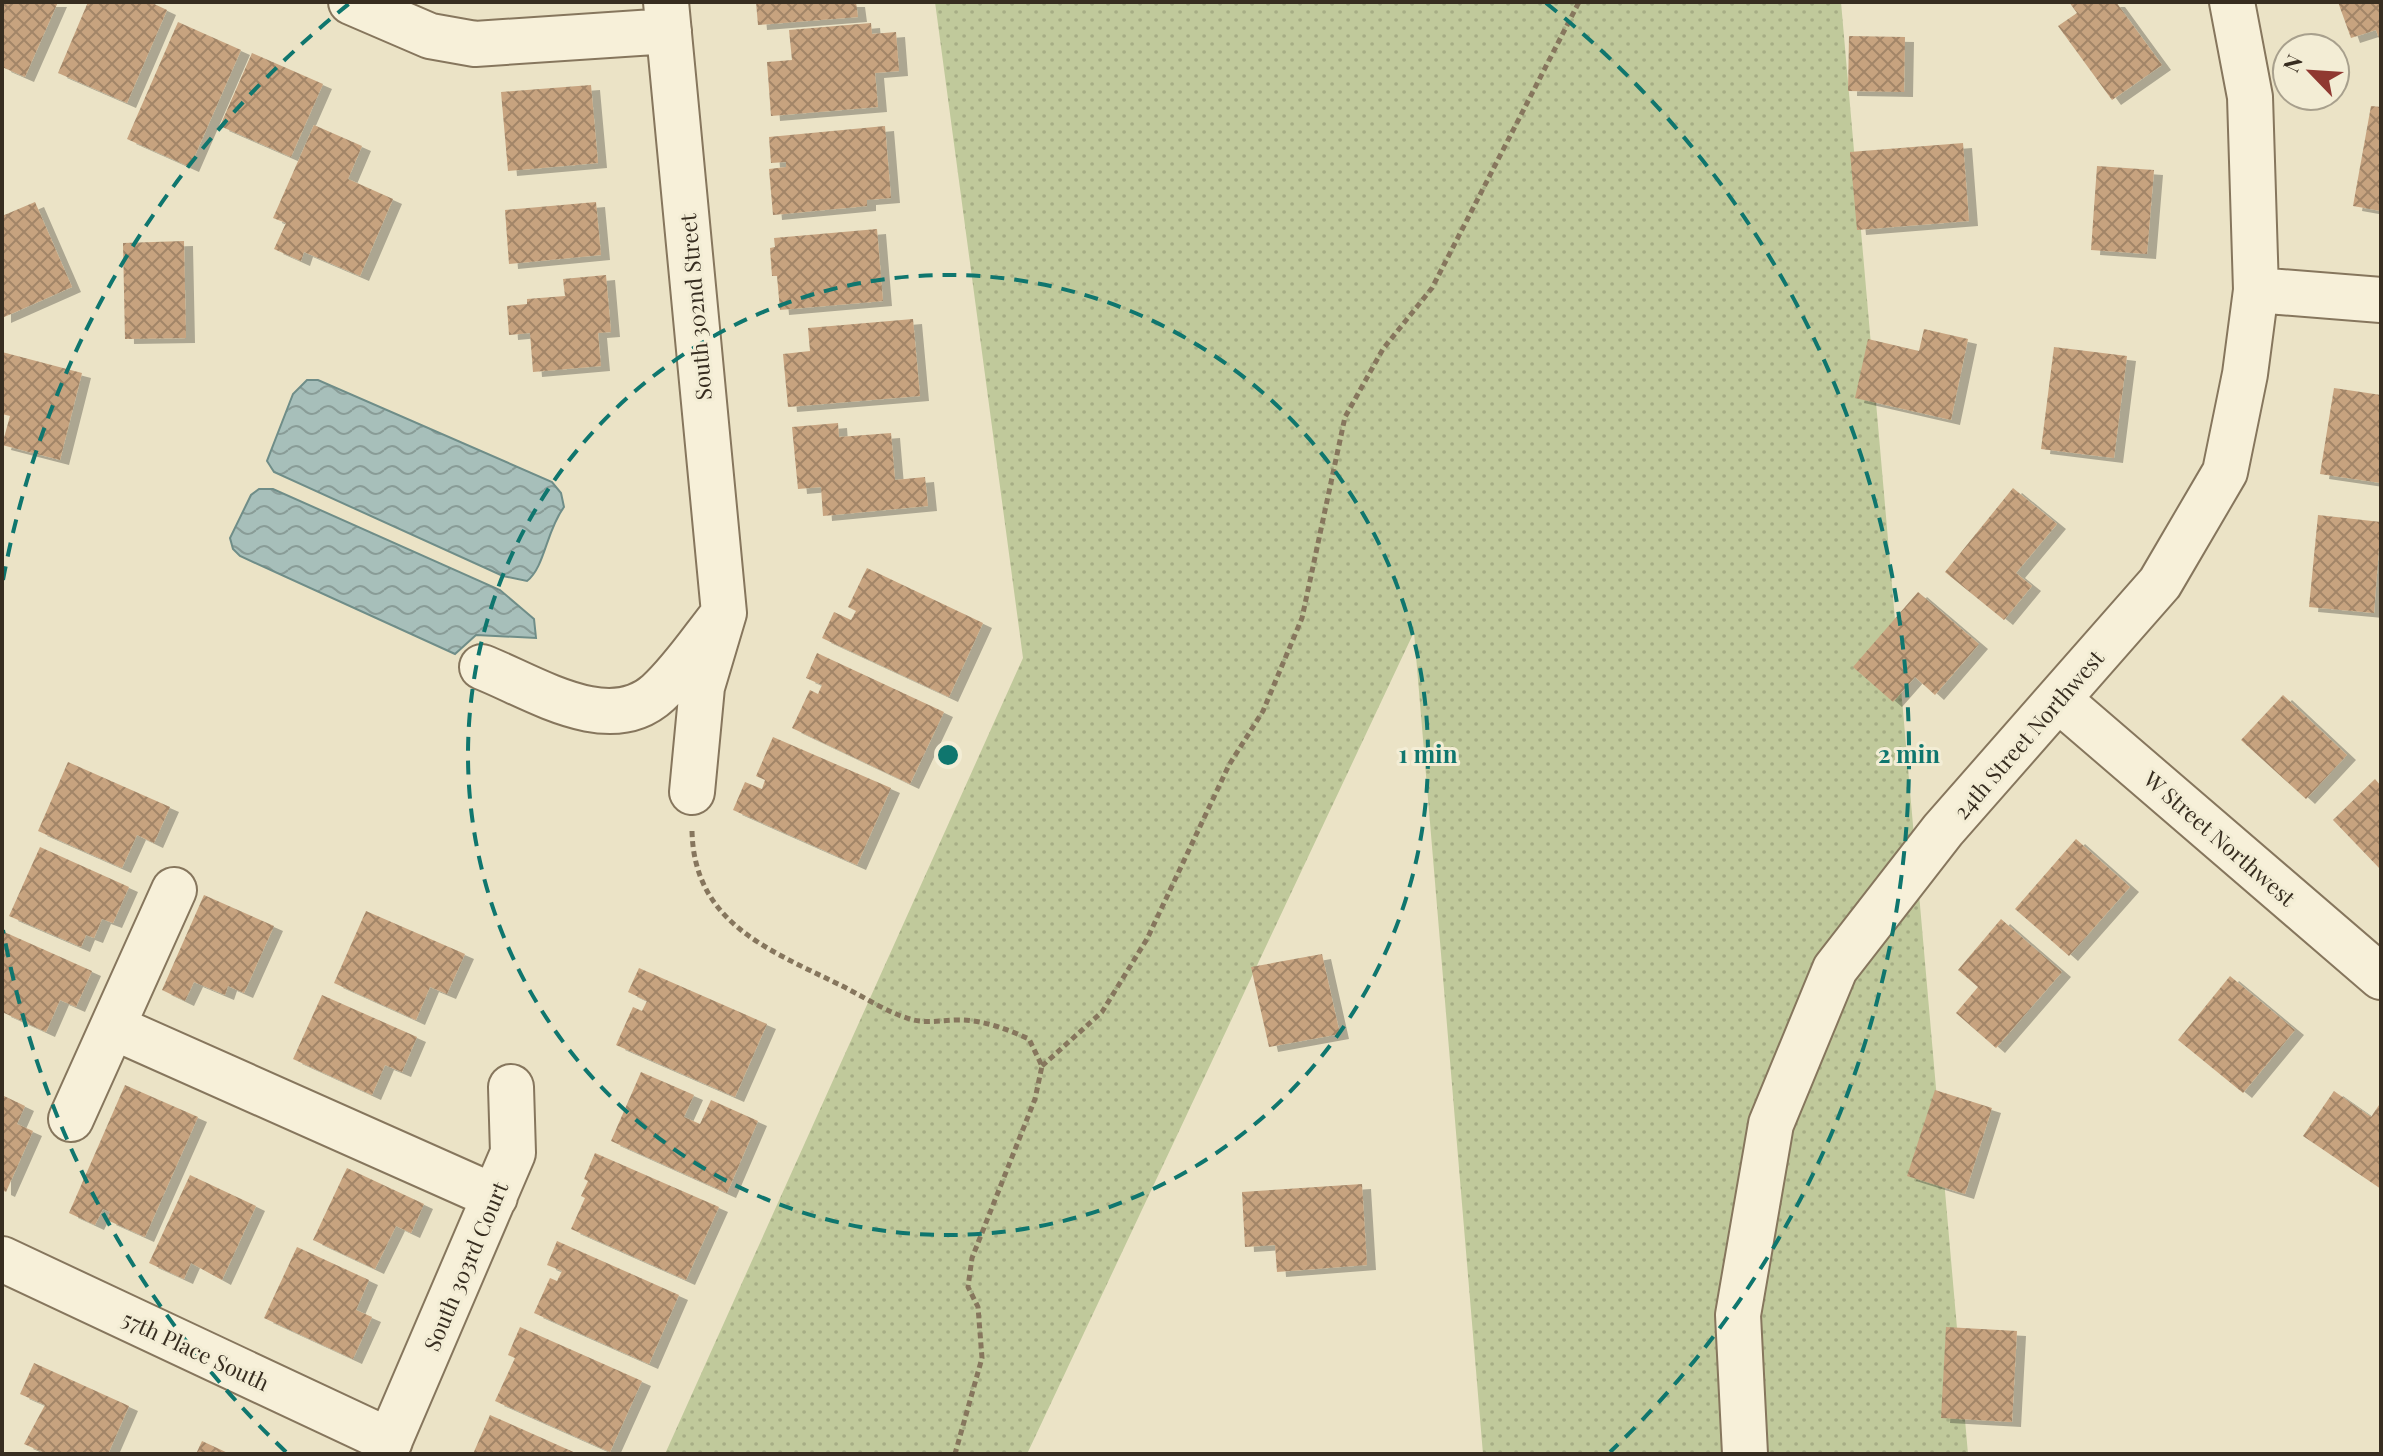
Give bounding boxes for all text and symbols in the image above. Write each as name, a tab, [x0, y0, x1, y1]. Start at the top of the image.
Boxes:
north arrow	[2271, 32, 2351, 112]
text: N	[2275, 49, 2309, 77]
street label: South 302nd Street	[672, 211, 718, 401]
street label: 24th Street Northwest	[1946, 642, 2111, 825]
text: 1 min	[1399, 737, 1458, 769]
text: 2 min	[1878, 737, 1940, 769]
centre of rings	[934, 741, 962, 769]
street label: W Street Northwest	[2137, 763, 2303, 913]
street label: South 303rd Court	[416, 1176, 515, 1355]
street label: 57th Place South	[118, 1303, 274, 1397]

